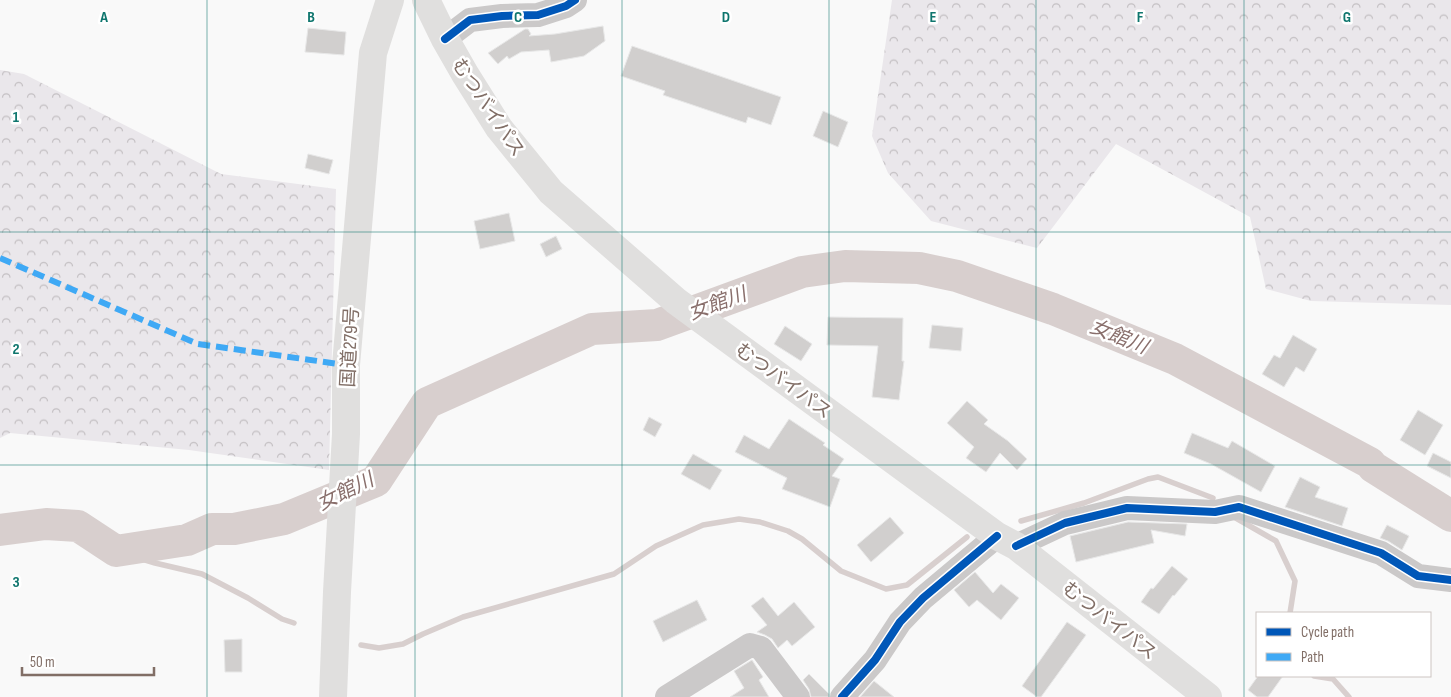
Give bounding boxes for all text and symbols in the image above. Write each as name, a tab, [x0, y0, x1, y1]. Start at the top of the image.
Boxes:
text: A	[99, 8, 108, 27]
text: B	[307, 8, 315, 27]
text: C	[514, 8, 522, 27]
text: D	[722, 8, 730, 27]
text: E	[930, 8, 937, 27]
text: F	[1137, 8, 1144, 27]
text: G	[1343, 8, 1351, 27]
street label: むつバイパス	[446, 54, 529, 161]
text: 1	[13, 108, 20, 127]
water label: 女館川	[685, 282, 752, 325]
street label: 国道279号	[337, 306, 364, 388]
water label: 女館川	[1086, 315, 1153, 360]
street label: むつバイパス	[730, 339, 836, 424]
text: 2	[12, 340, 20, 359]
water label: 女館川	[313, 467, 379, 516]
text: 3	[12, 573, 20, 592]
street label: むつバイパス	[1057, 577, 1161, 665]
legend	[1256, 612, 1431, 677]
text: Cycle path	[1301, 623, 1354, 642]
scale bar	[22, 644, 155, 676]
text: Path	[1301, 648, 1324, 667]
text: 50 m	[30, 653, 55, 672]

